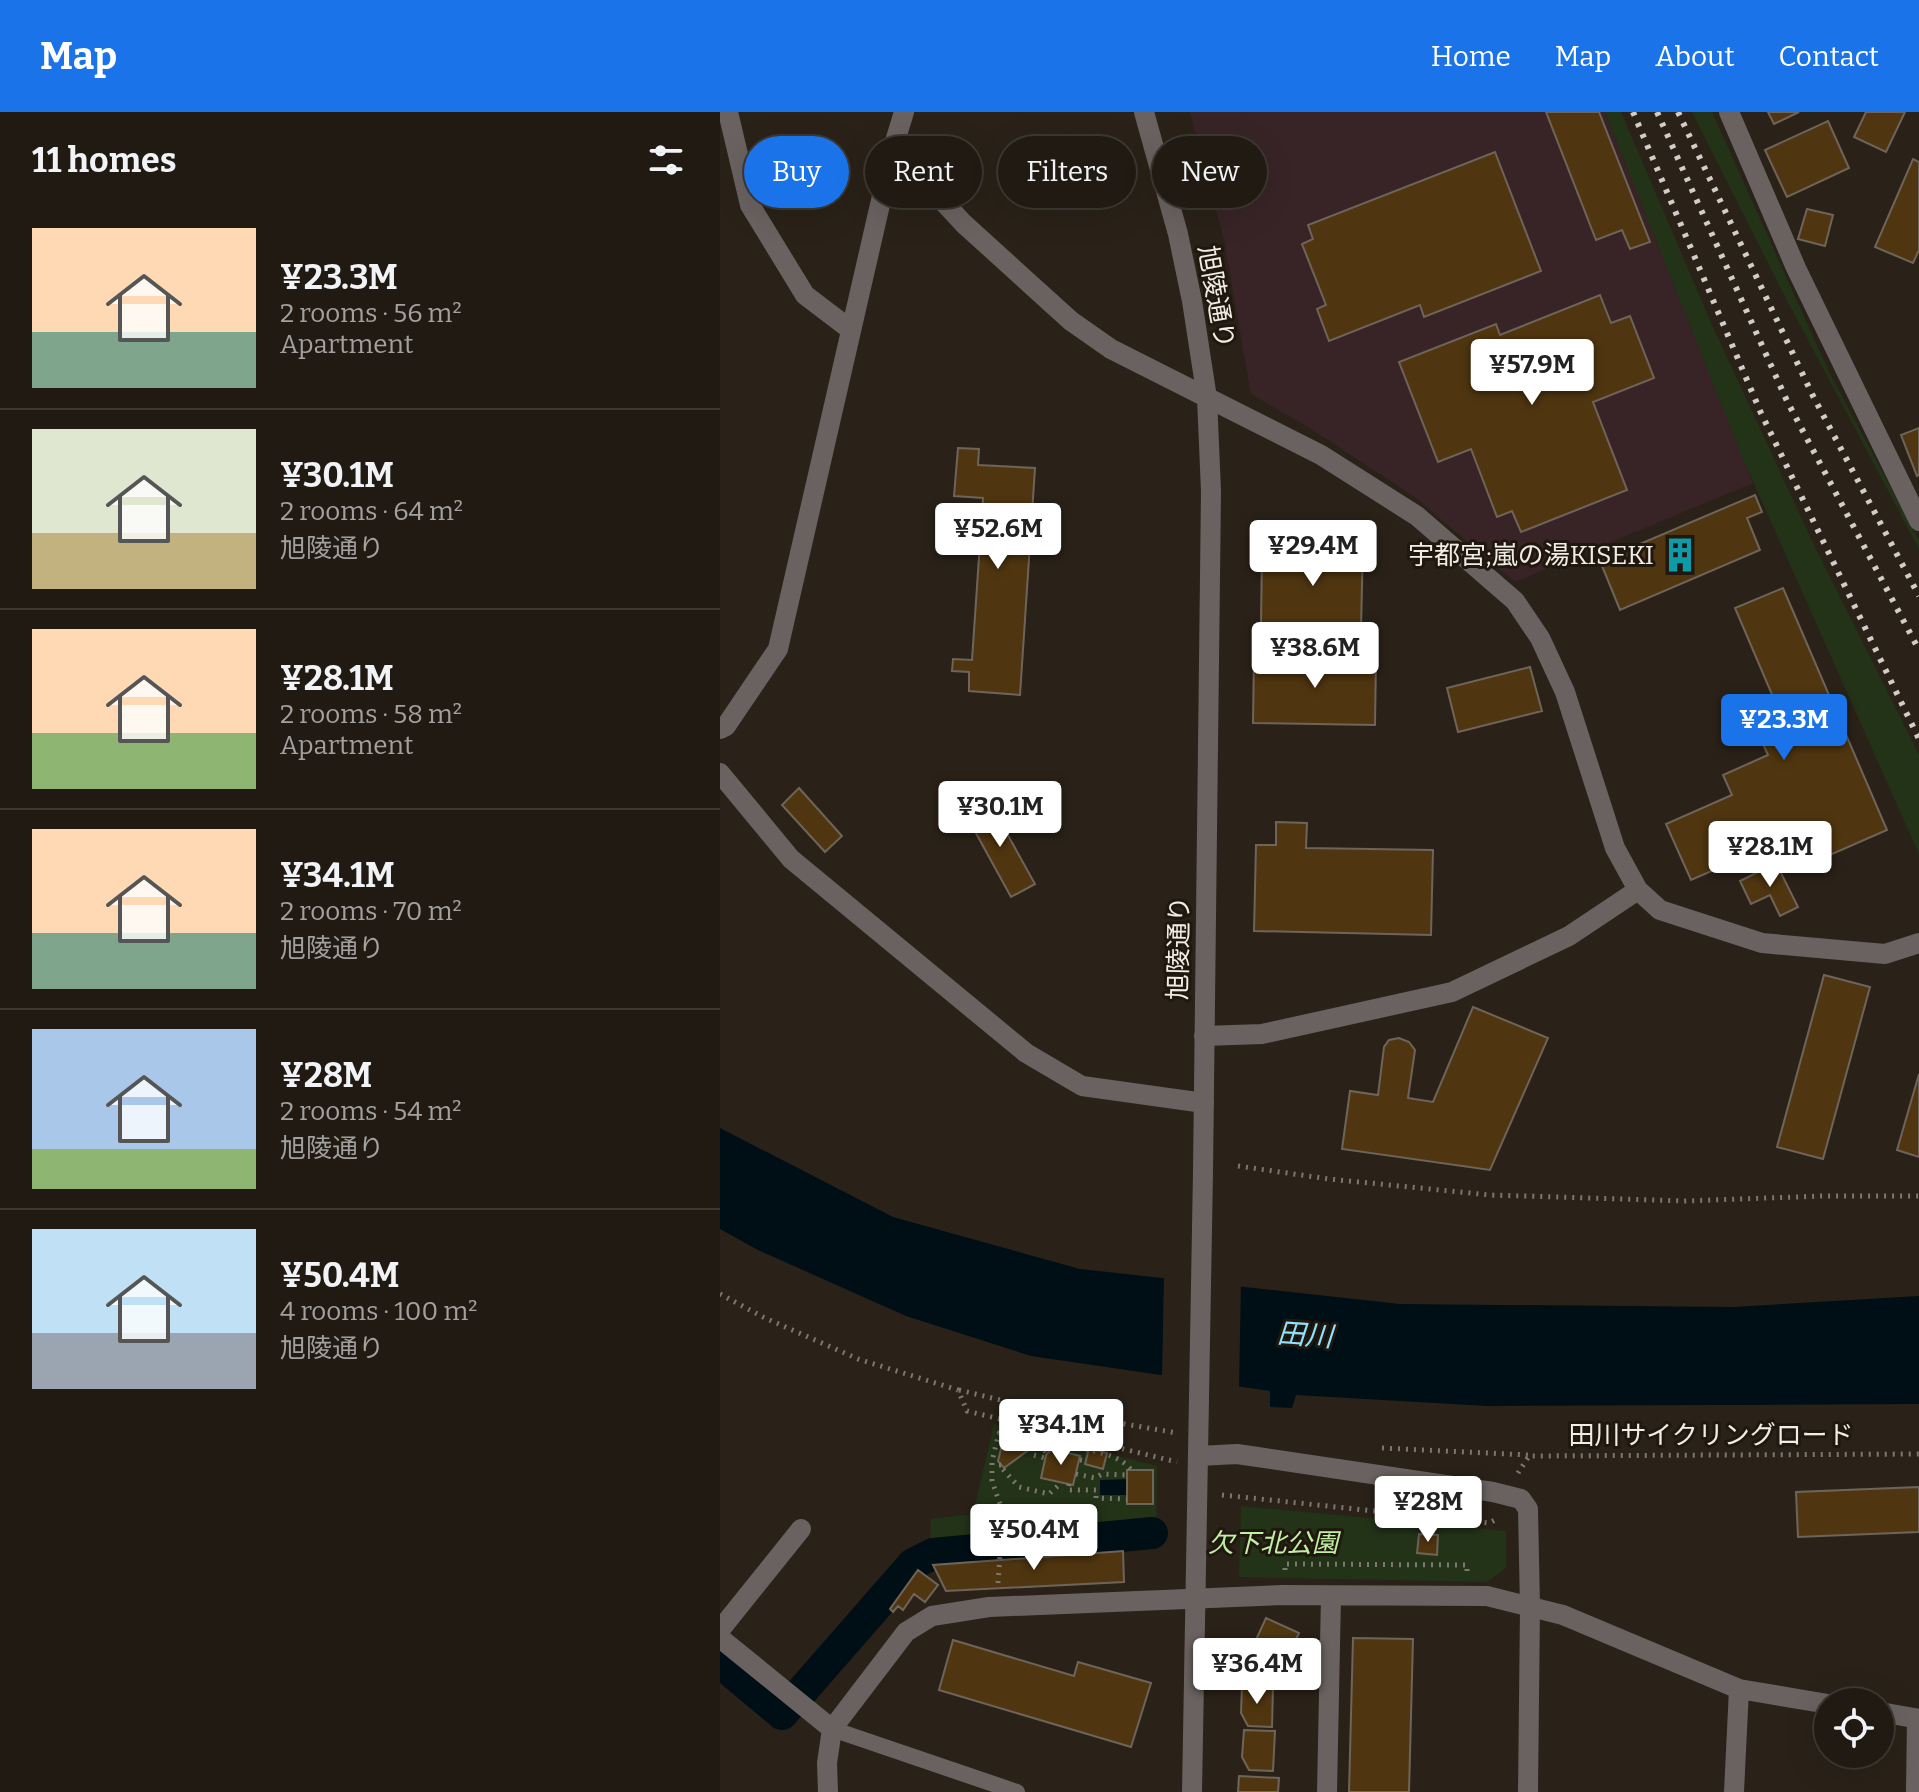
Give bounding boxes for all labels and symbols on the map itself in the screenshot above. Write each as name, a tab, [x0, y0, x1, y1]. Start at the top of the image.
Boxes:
street label: 旭陵通り	[1192, 243, 1240, 351]
pin: ¥57.9M	[1467, 339, 1597, 407]
pin: ¥52.6M	[933, 503, 1063, 571]
pin: ¥29.4M	[1248, 520, 1378, 588]
building icon: 宇都宮;嵐の湯KISEKI	[1661, 536, 1699, 574]
place label: 宇都宮;嵐の湯KISEKI	[1408, 540, 1654, 571]
pin: ¥38.6M	[1250, 622, 1380, 690]
pin: ¥23.3M	[1719, 694, 1849, 762]
pin: ¥30.1M	[935, 781, 1065, 849]
pin: ¥28.1M	[1705, 821, 1835, 889]
street label: 旭陵通り	[1163, 896, 1195, 1000]
water label: 田川	[1276, 1317, 1337, 1354]
pin: ¥34.1M	[996, 1399, 1126, 1467]
street label: 田川サイクリングロード	[1568, 1420, 1854, 1451]
pin: ¥28M	[1381, 1476, 1475, 1544]
pin: ¥50.4M	[969, 1504, 1099, 1572]
park label: 欠下北公園	[1208, 1528, 1342, 1559]
pin: ¥36.4M	[1192, 1638, 1322, 1706]

